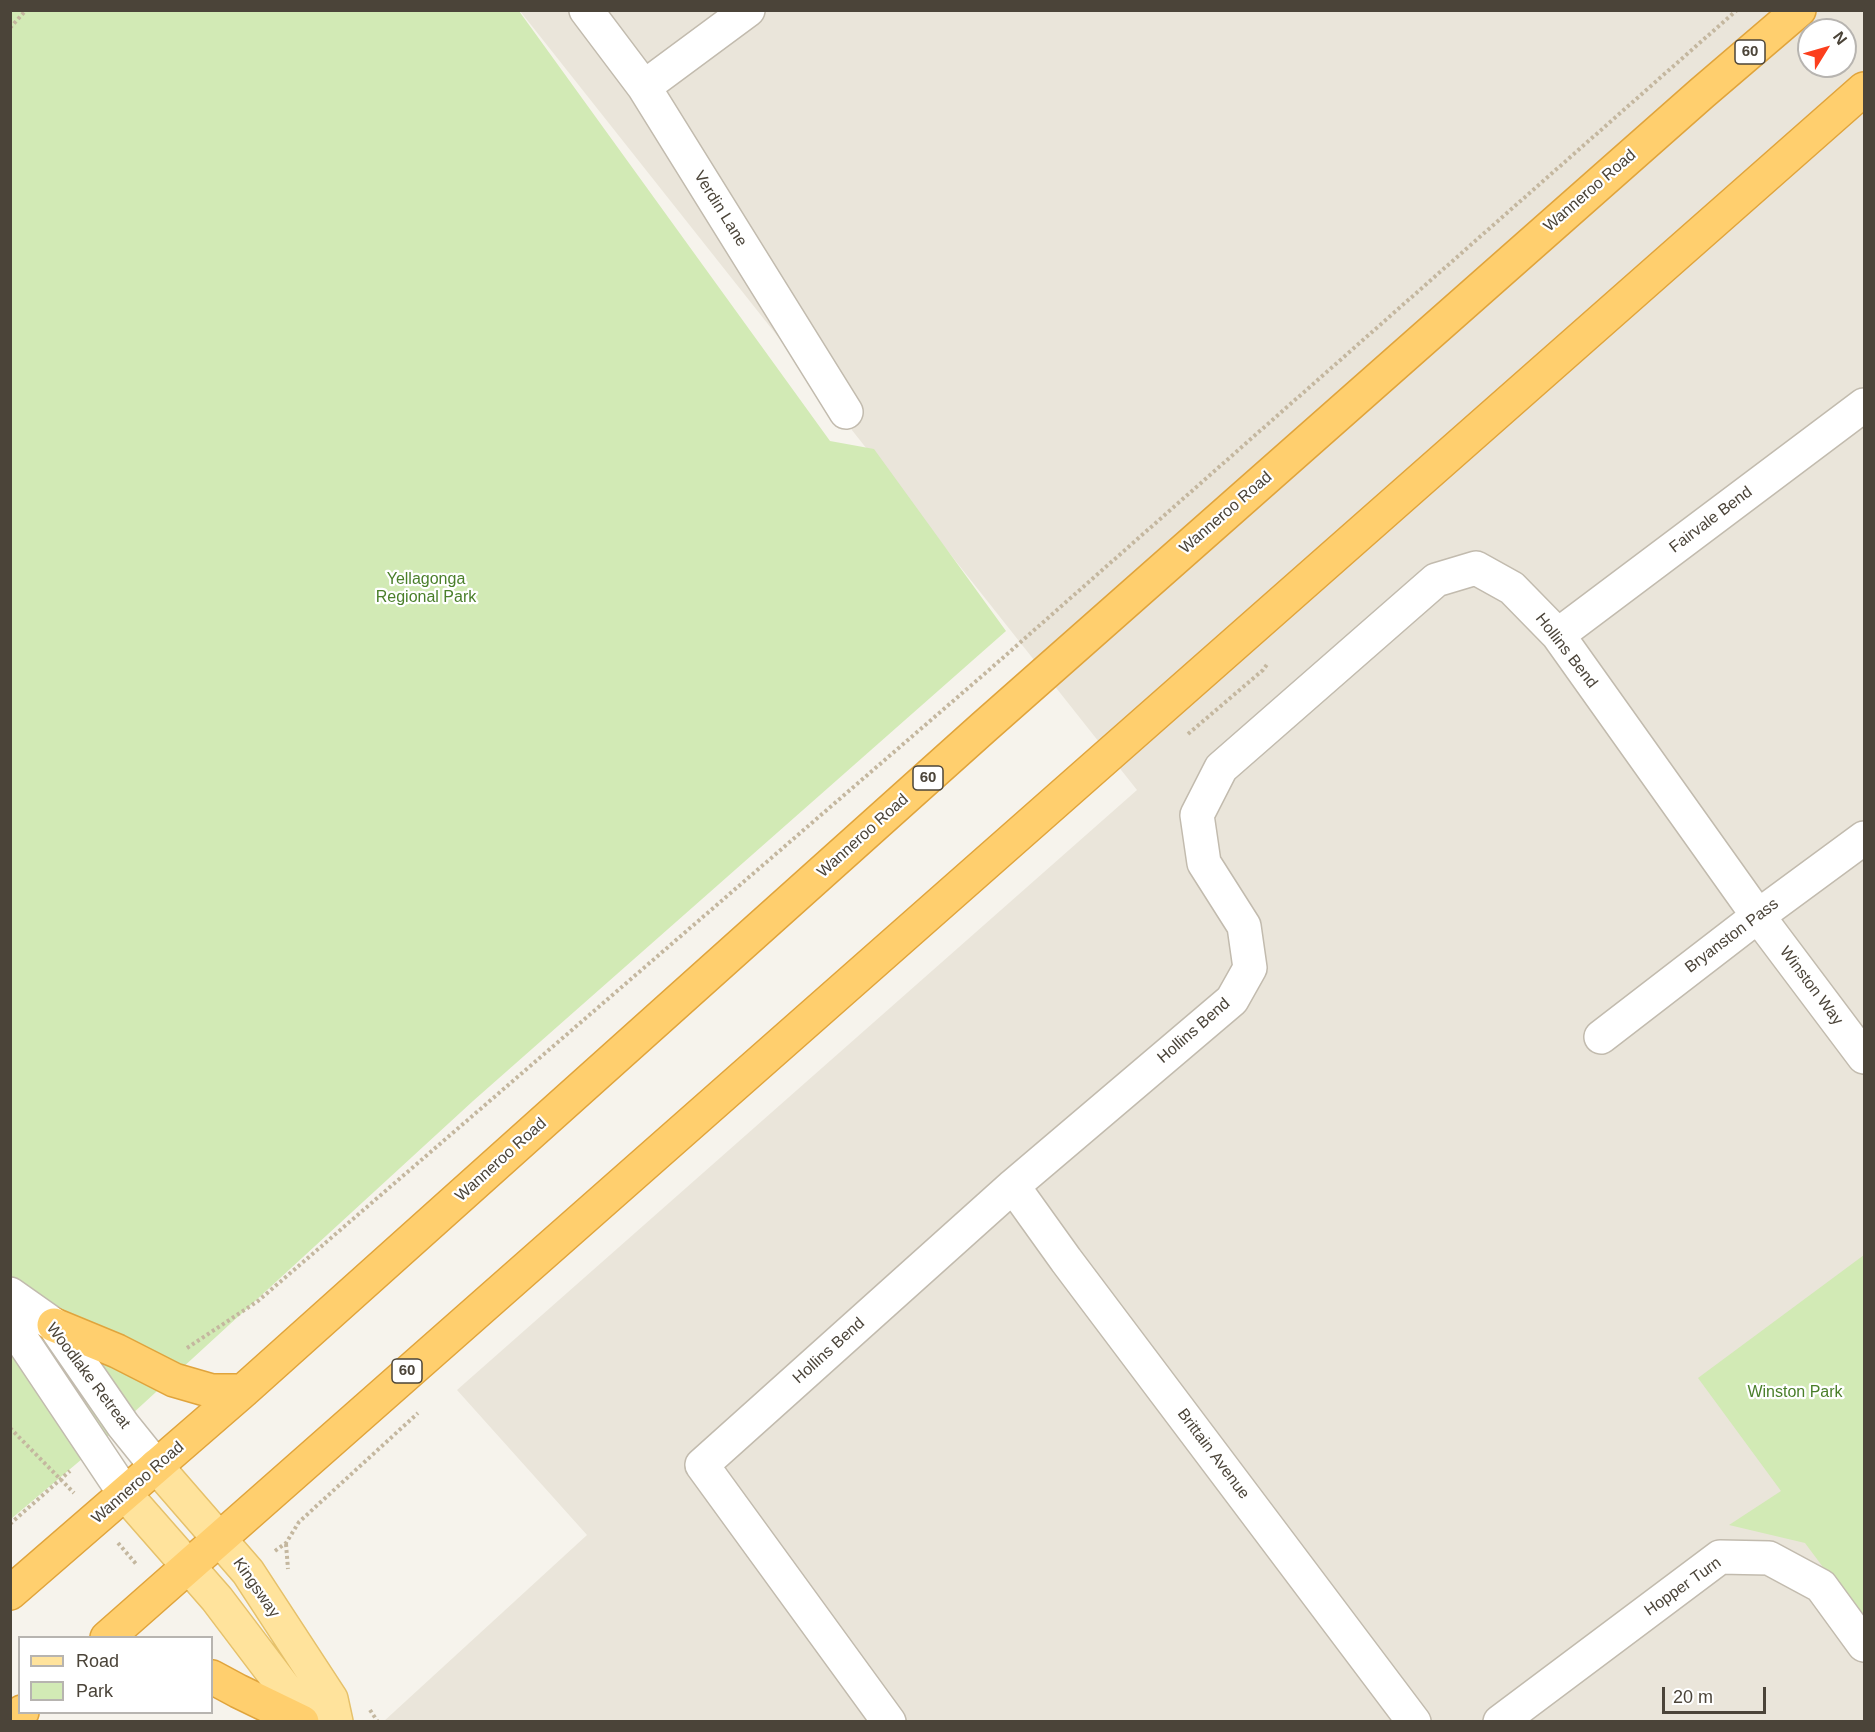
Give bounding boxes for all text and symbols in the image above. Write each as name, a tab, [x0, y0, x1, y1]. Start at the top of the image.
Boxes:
north arrow	[1797, 18, 1857, 78]
text: N	[1830, 28, 1850, 48]
road number: 60	[1735, 40, 1765, 64]
street label: Wanneroo Road	[1540, 146, 1640, 236]
street label: Verdin Lane	[689, 168, 751, 250]
street label: Wanneroo Road	[1176, 468, 1276, 558]
street label: Fairvale Bend	[1666, 483, 1756, 557]
park label: Yellagonga Regional Park	[376, 570, 476, 608]
street label: Hollins Bend	[1531, 610, 1601, 692]
road number: 60	[913, 766, 943, 790]
street label: Wanneroo Road	[814, 790, 912, 882]
street label: Bryanston Pass	[1681, 895, 1783, 977]
street label: Winston Way	[1775, 943, 1847, 1029]
street label: Hollins Bend	[1154, 994, 1234, 1068]
street label: Wanneroo Road	[452, 1114, 550, 1206]
street label: Hollins Bend	[789, 1314, 869, 1388]
street label: Woodlake Retreat	[42, 1319, 134, 1433]
road number: 60	[392, 1359, 422, 1383]
park label: Winston Park	[1747, 1383, 1843, 1403]
street label: Brittain Avenue	[1173, 1405, 1253, 1503]
street label: Wanneroo Road	[88, 1438, 188, 1528]
street label: Kingsway	[228, 1554, 284, 1622]
street label: Hopper Turn	[1641, 1554, 1725, 1620]
legend	[18, 1636, 213, 1714]
text: Road	[76, 1651, 119, 1671]
scale bar	[1665, 1675, 1768, 1713]
text: Park	[76, 1681, 113, 1701]
text: 20 m	[1673, 1687, 1713, 1707]

